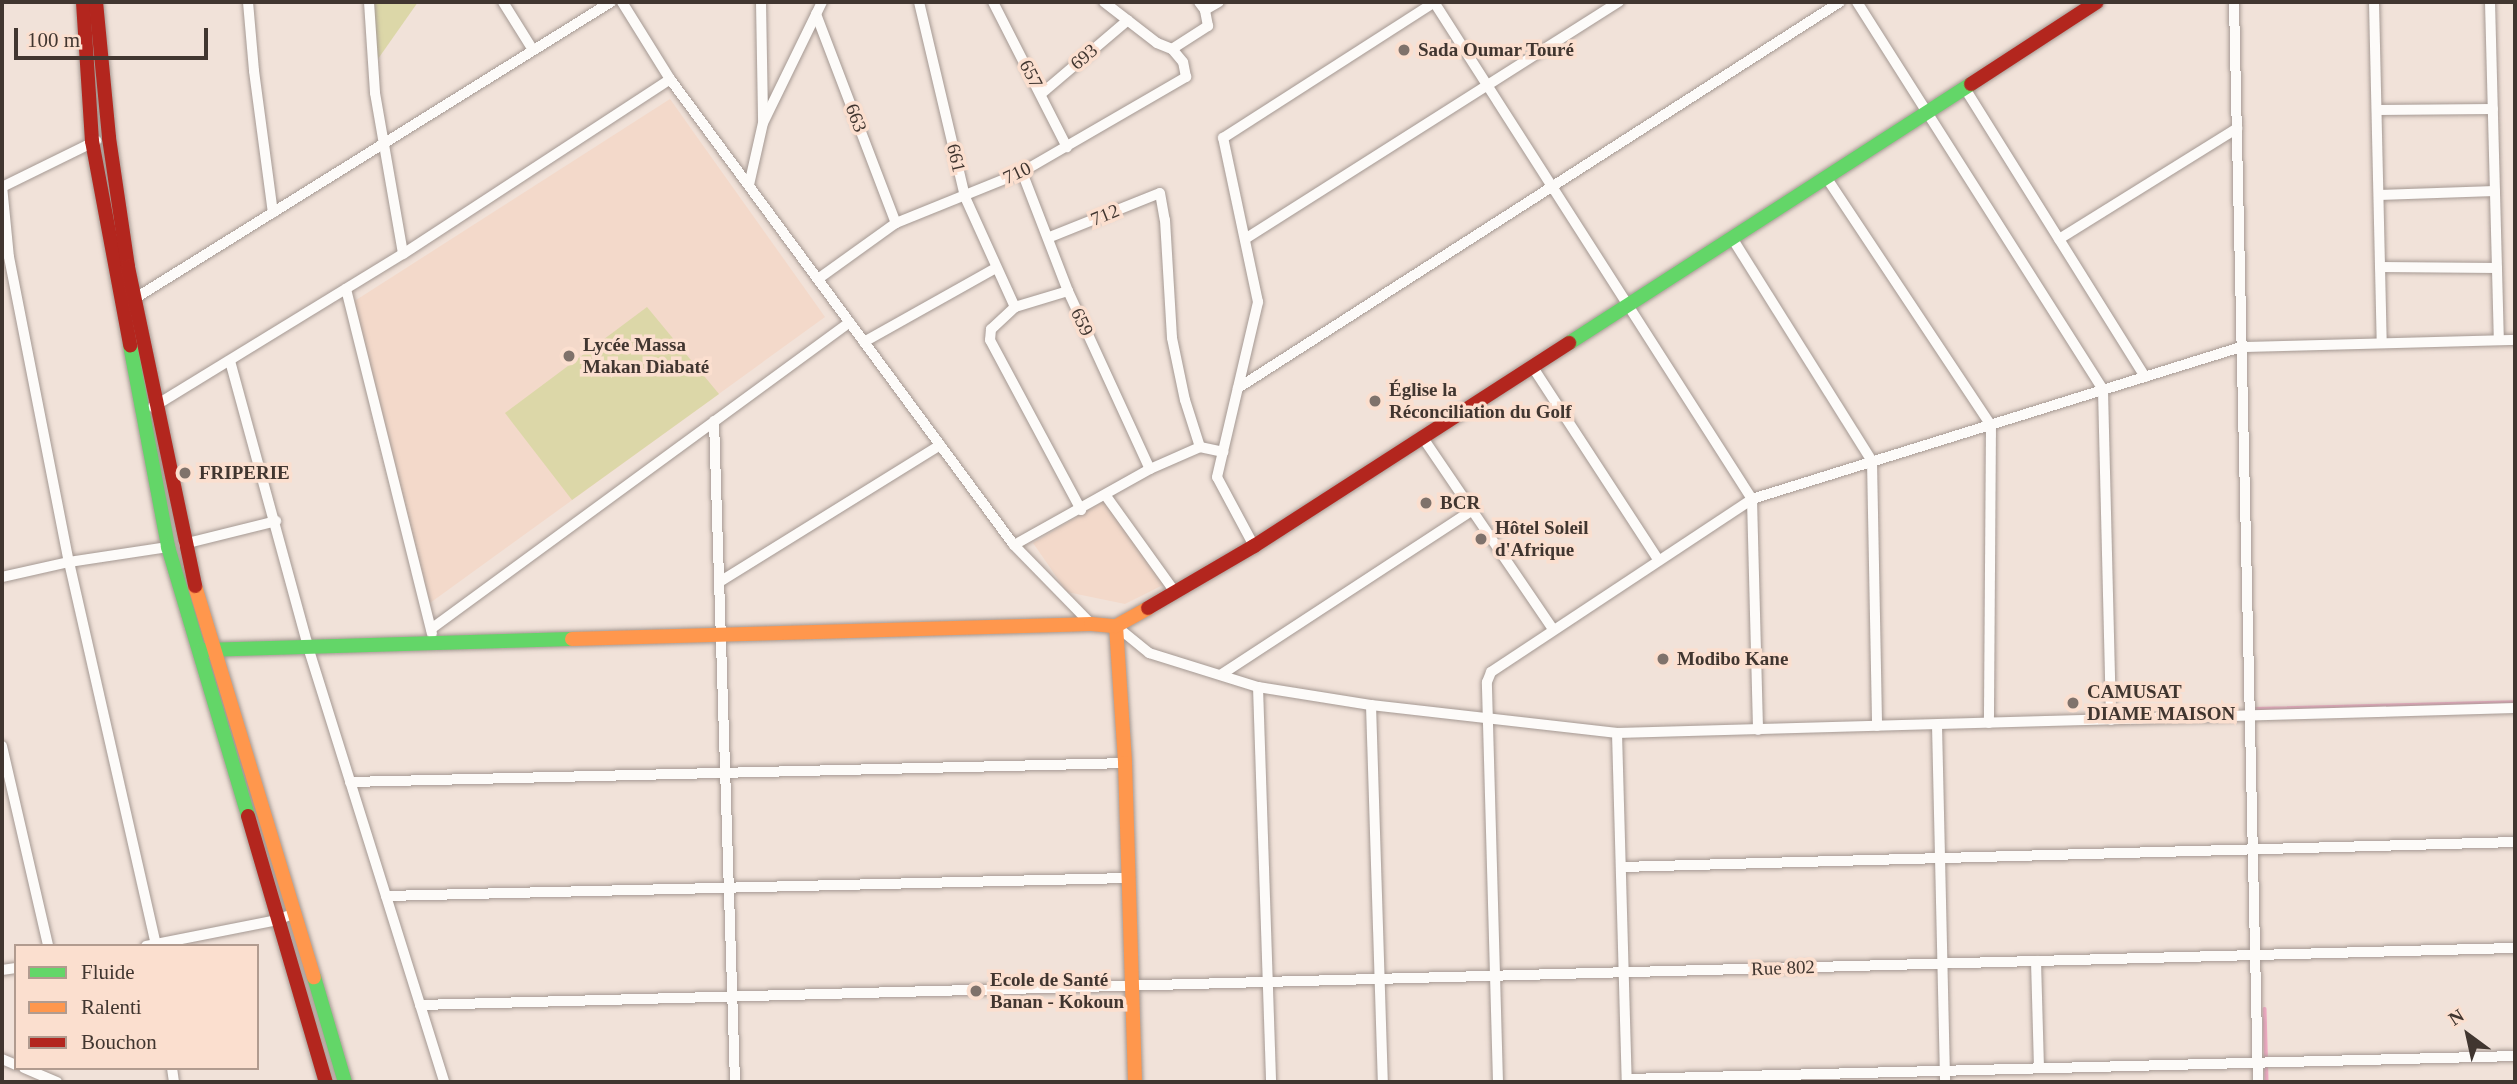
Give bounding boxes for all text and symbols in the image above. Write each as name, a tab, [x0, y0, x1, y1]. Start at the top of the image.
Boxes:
scale bar	[18, 14, 212, 58]
text: 100 m	[27, 28, 80, 52]
street label: 693	[1066, 39, 1102, 75]
place label: Sada Oumar Touré	[1418, 39, 1575, 61]
marker: Sada Oumar Touré	[1396, 42, 1412, 58]
street label: 657	[1014, 56, 1048, 92]
street label: 663	[840, 101, 872, 135]
street label: 661	[942, 142, 970, 174]
street label: 710	[999, 157, 1035, 189]
street label: 712	[1088, 199, 1122, 231]
street label: 659	[1066, 304, 1098, 340]
place label: Lycée Massa Makan Diabaté	[583, 334, 709, 378]
marker: Lycée Massa Makan Diabaté	[561, 348, 577, 364]
place label: Église la Réconciliation du Golf	[1389, 379, 1572, 423]
marker: Église la Réconciliation du Golf	[1367, 393, 1383, 409]
place label: FRIPERIE	[199, 462, 290, 484]
marker: FRIPERIE	[177, 465, 193, 481]
place label: BCR	[1440, 492, 1480, 514]
marker: BCR	[1418, 495, 1434, 511]
place label: Hôtel Soleil d'Afrique	[1495, 517, 1588, 561]
marker: Hôtel Soleil d'Afrique	[1473, 531, 1489, 547]
place label: Modibo Kane	[1677, 648, 1788, 670]
marker: Modibo Kane	[1655, 651, 1671, 667]
place label: CAMUSAT DIAME MAISON	[2087, 681, 2235, 725]
marker: CAMUSAT DIAME MAISON	[2065, 695, 2081, 711]
legend	[14, 944, 259, 1070]
street label: Rue 802	[1751, 955, 1815, 981]
text: Fluide	[81, 960, 135, 984]
place label: Ecole de Santé Banan - Kokoun	[990, 969, 1124, 1013]
marker: Ecole de Santé Banan - Kokoun	[968, 983, 984, 999]
text: Ralenti	[81, 995, 142, 1019]
north arrow	[2433, 1000, 2503, 1070]
text: N	[2445, 1004, 2468, 1030]
text: Bouchon	[81, 1030, 157, 1054]

